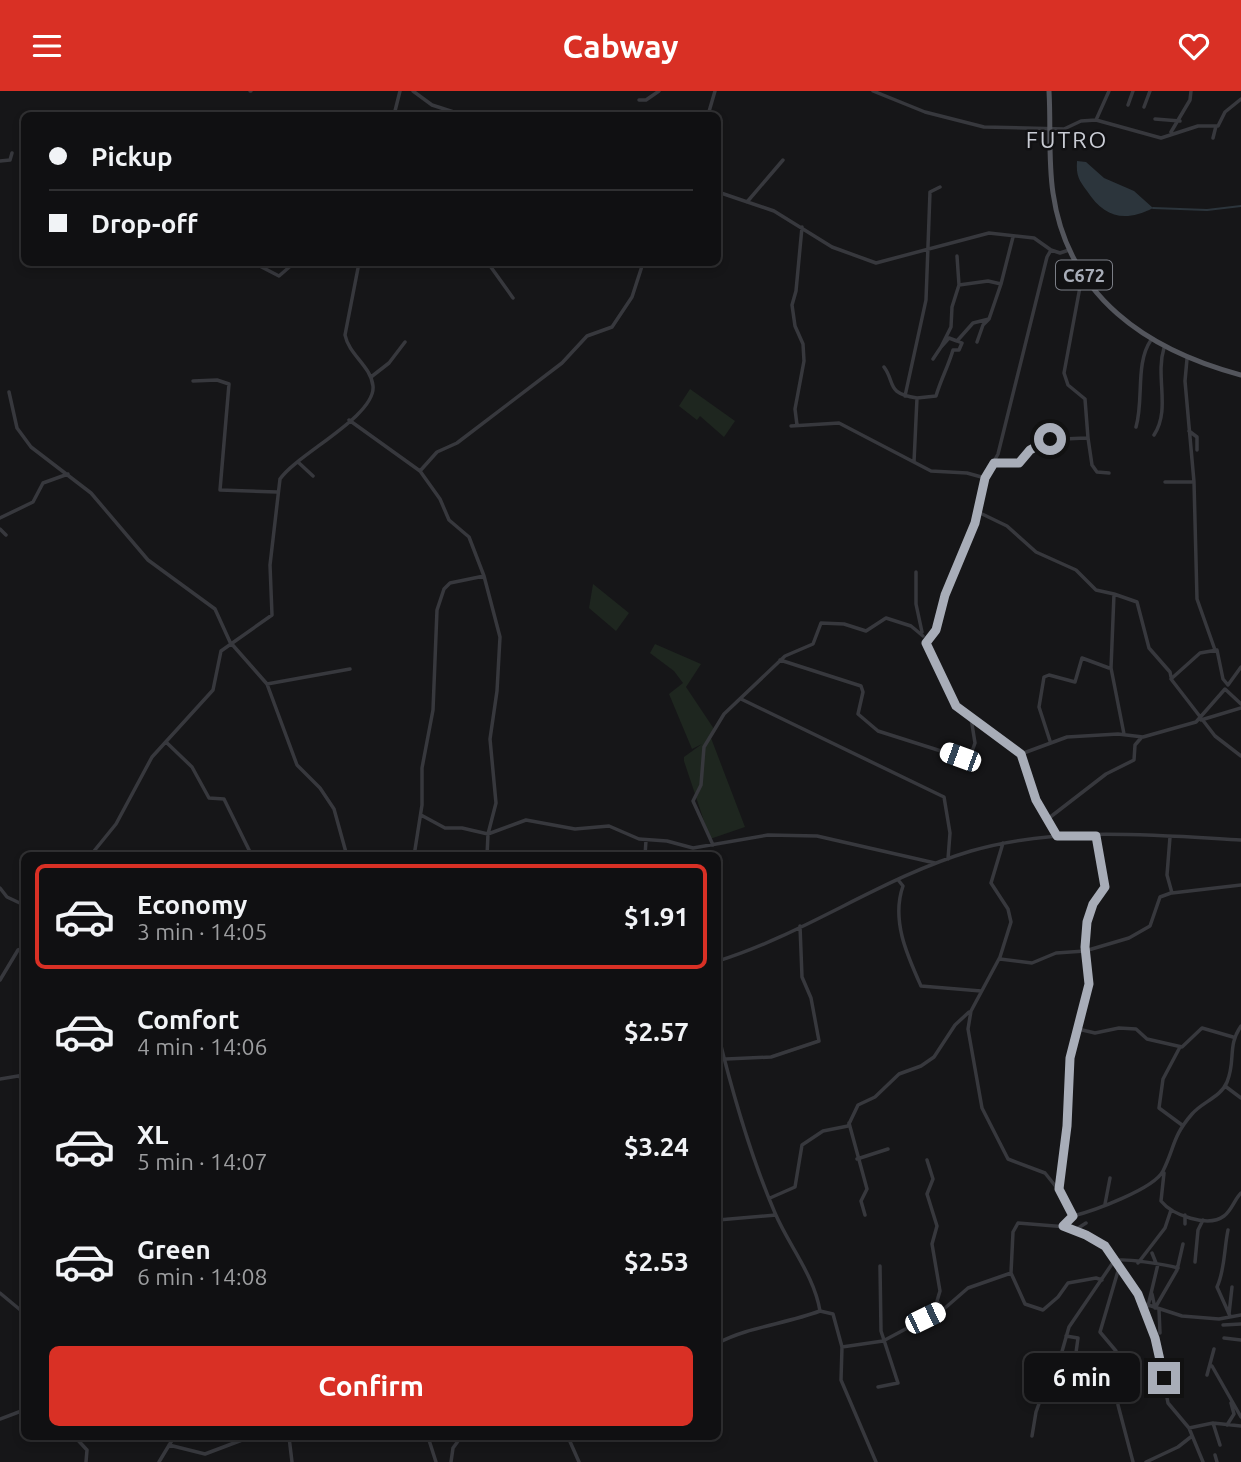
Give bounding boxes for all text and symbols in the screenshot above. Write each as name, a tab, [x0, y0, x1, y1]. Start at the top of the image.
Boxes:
icon: menu	[28, 27, 66, 65]
icon: heart	[1175, 27, 1213, 65]
text: Cabway	[563, 28, 678, 64]
district label: FUTRO	[1026, 127, 1108, 152]
text: Pickup	[91, 142, 173, 171]
text: Drop-off	[91, 209, 198, 238]
road number: C672	[1056, 260, 1112, 289]
route start	[1034, 423, 1066, 455]
car	[937, 740, 984, 774]
icon: car	[53, 885, 116, 948]
text: Economy	[137, 890, 247, 919]
text: $1.91	[624, 902, 689, 931]
text: 3 min · 14:05	[137, 919, 268, 944]
icon: car	[53, 1000, 116, 1063]
text: Comfort	[137, 1005, 240, 1034]
text: $2.57	[624, 1017, 689, 1046]
text: 4 min · 14:06	[137, 1034, 268, 1059]
icon: car	[53, 1115, 116, 1178]
text: XL	[137, 1120, 168, 1149]
text: $3.24	[624, 1132, 689, 1161]
text: 5 min · 14:07	[137, 1149, 268, 1174]
icon: car	[53, 1230, 116, 1293]
text: Green	[137, 1235, 211, 1264]
text: $2.53	[624, 1247, 689, 1276]
text: 6 min · 14:08	[137, 1264, 268, 1289]
car	[902, 1299, 949, 1337]
button: Confirm	[49, 1346, 693, 1426]
callout: 6 min	[1024, 1353, 1140, 1403]
route end	[1148, 1362, 1180, 1394]
text: 6 min	[1053, 1365, 1111, 1390]

